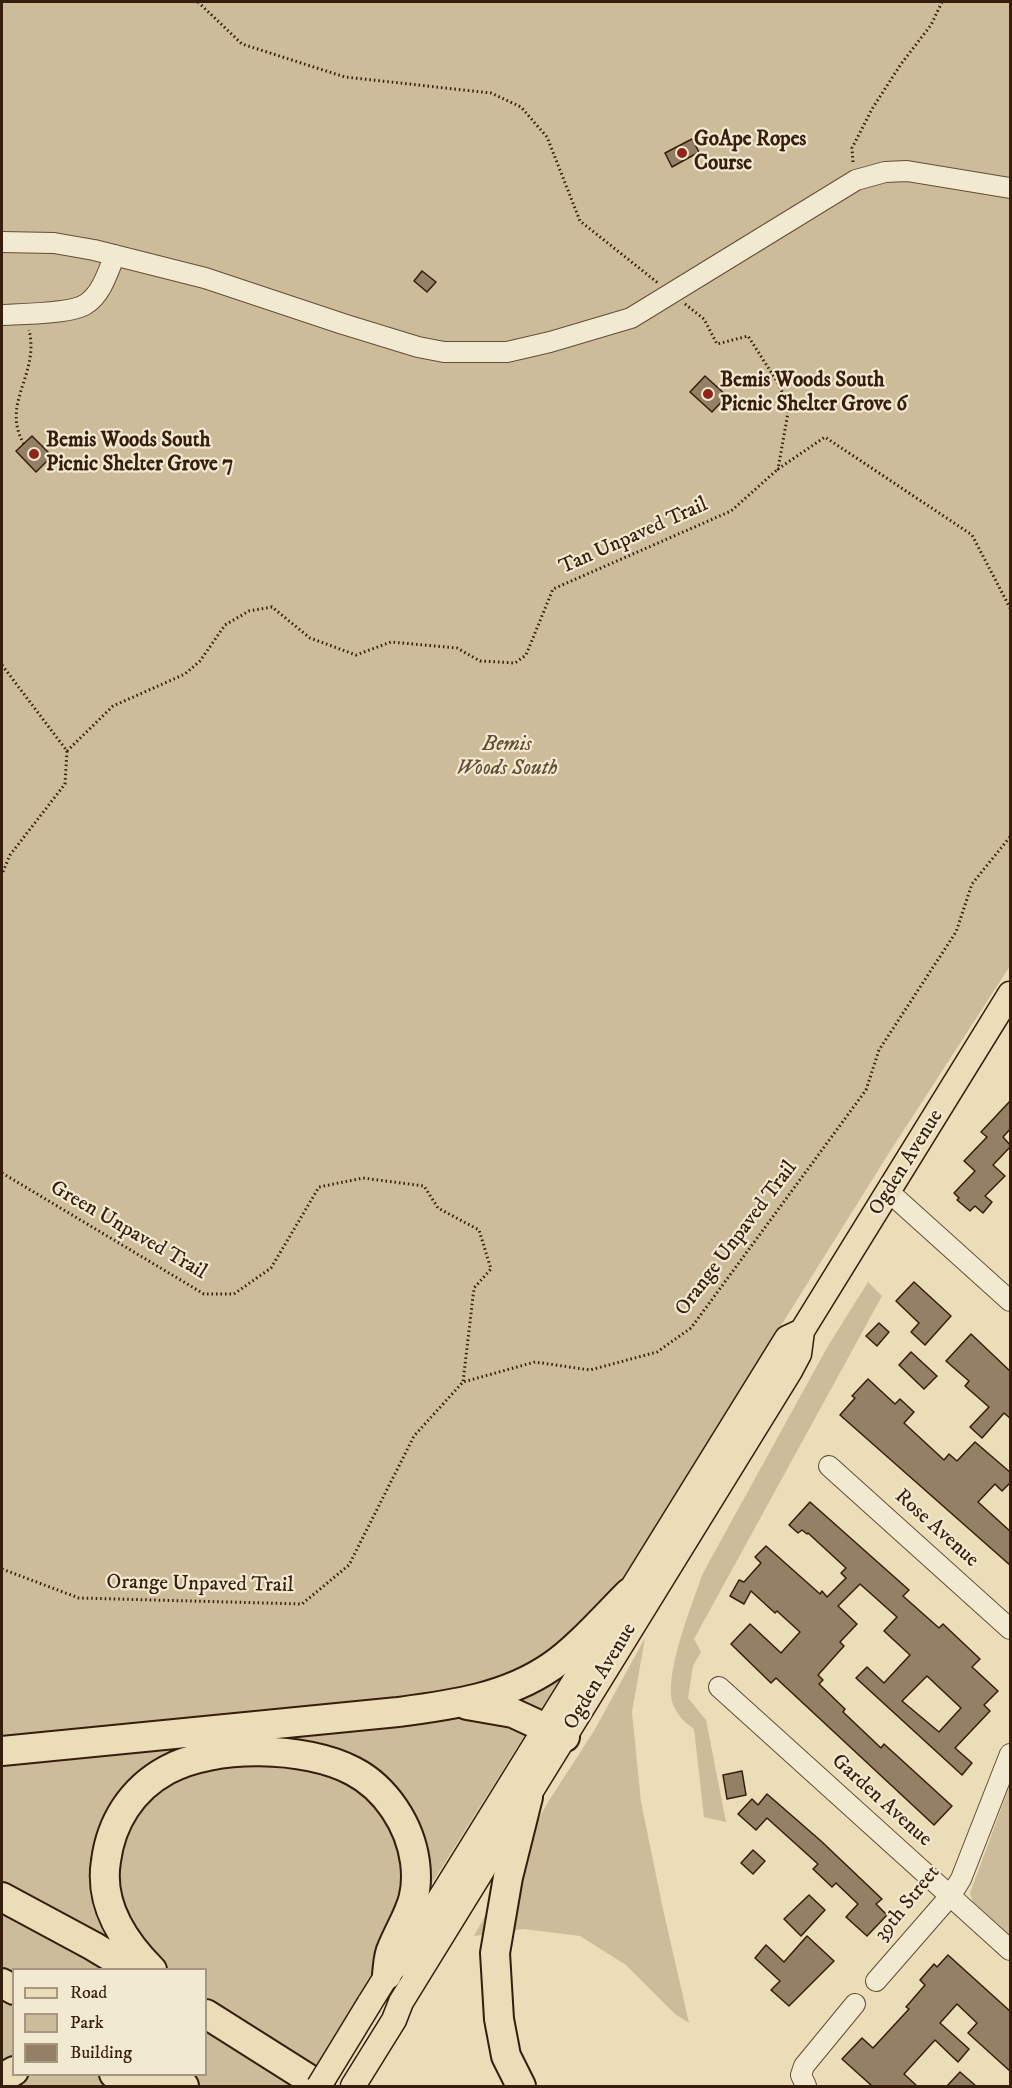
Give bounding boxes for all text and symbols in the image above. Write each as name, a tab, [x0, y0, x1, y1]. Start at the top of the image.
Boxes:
place label: GoApe Ropes Course	[694, 128, 806, 178]
marker: GoApe Ropes Course	[675, 146, 689, 160]
place label: Bemis Woods South Picnic Shelter Grove 6	[720, 369, 907, 419]
marker: Bemis Woods South Picnic Shelter Grove 6	[701, 387, 715, 401]
place label: Bemis Woods South Picnic Shelter Grove 7	[46, 429, 233, 479]
marker: Bemis Woods South Picnic Shelter Grove 7	[27, 447, 41, 461]
street label: Tan Unpaved Trail	[556, 493, 712, 581]
park label: Bemis Woods South	[456, 733, 558, 783]
street label: Ogden Avenue	[864, 1105, 950, 1221]
street label: Orange Unpaved Trail	[671, 1157, 803, 1321]
street label: Green Unpaved Trail	[45, 1176, 211, 1286]
street label: Rose Avenue	[889, 1485, 983, 1573]
street label: Orange Unpaved Trail	[106, 1571, 294, 1599]
street label: Ogden Avenue	[559, 1619, 643, 1735]
street label: Garden Avenue	[826, 1749, 936, 1853]
street label: 39th Street	[870, 1861, 946, 1947]
legend	[12, 1968, 207, 2076]
text: Road	[70, 1982, 107, 2004]
text: Park	[70, 2012, 104, 2034]
text: Building	[70, 2042, 132, 2064]

